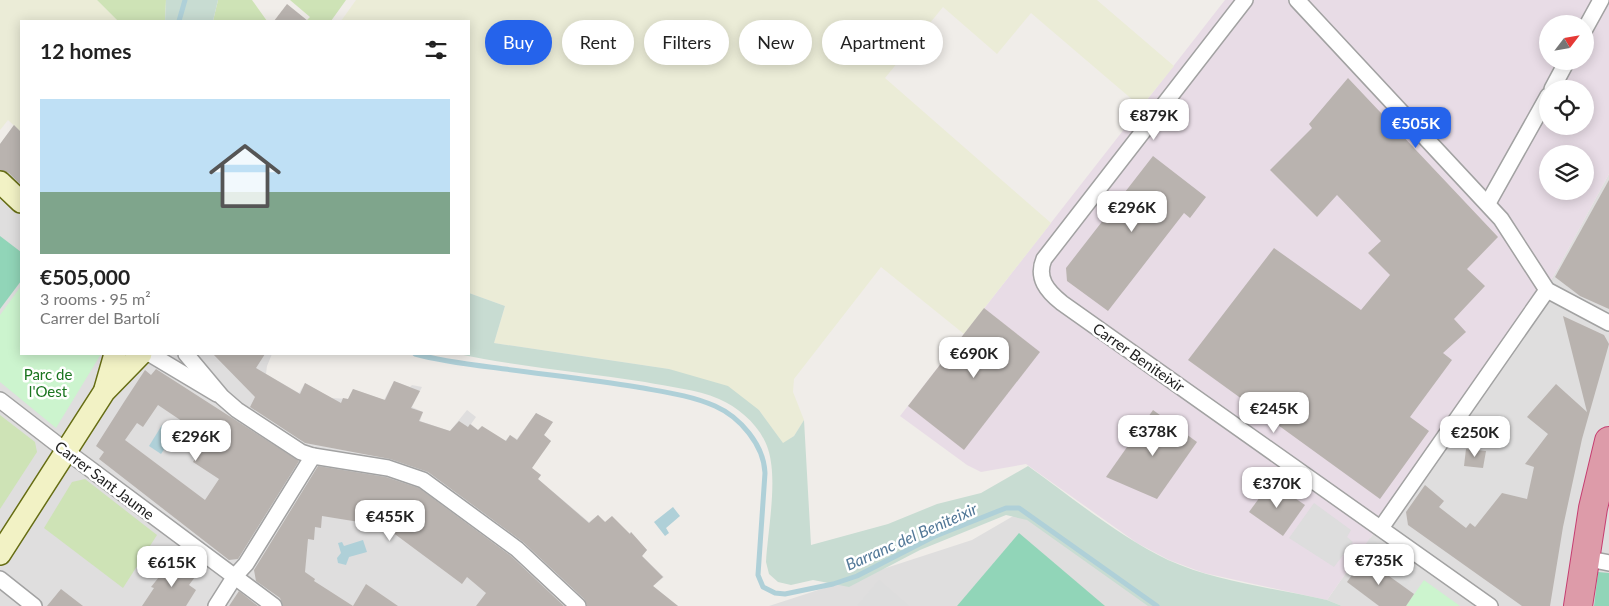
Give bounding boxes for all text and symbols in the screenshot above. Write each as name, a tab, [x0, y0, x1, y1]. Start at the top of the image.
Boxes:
north arrow	[1539, 15, 1594, 70]
map controls	[1539, 15, 1594, 200]
chip: Buy	[485, 20, 552, 65]
chip: Rent	[562, 20, 634, 65]
chip: Filters	[644, 20, 729, 65]
chip: New	[739, 20, 812, 65]
chip: Apartment	[822, 20, 943, 65]
icon: filters	[422, 36, 450, 64]
text: 12 homes	[40, 38, 131, 63]
button: locate	[1539, 80, 1594, 135]
pin: €879K	[1119, 98, 1189, 141]
text: €879K	[1130, 105, 1178, 124]
pin: €505K	[1381, 106, 1451, 149]
text: €505K	[1392, 113, 1440, 132]
icon: home	[200, 131, 290, 221]
button: layers	[1539, 145, 1594, 200]
pin: €296K	[1097, 190, 1167, 233]
text: €296K	[1108, 197, 1156, 216]
text: €505,000	[40, 264, 130, 289]
text: 3 rooms · 95 m²	[40, 289, 151, 308]
text: Carrer del Bartolí	[40, 308, 160, 327]
street label: Carrer Beniteixir	[1090, 319, 1189, 396]
pin: €690K	[939, 336, 1009, 379]
text: €690K	[950, 343, 998, 362]
park label: Parc de l'Oest	[24, 365, 72, 400]
pin: €245K	[1239, 392, 1309, 434]
text: €245K	[1250, 398, 1298, 417]
pin: €378K	[1118, 414, 1188, 457]
pin: €250K	[1440, 416, 1510, 458]
pin: €296K	[161, 420, 231, 462]
text: €378K	[1129, 421, 1177, 440]
text: €250K	[1451, 422, 1499, 441]
text: €296K	[172, 426, 220, 445]
street label: Carrer Sant Jaume	[52, 437, 158, 523]
pin: €370K	[1242, 466, 1312, 509]
text: €370K	[1253, 473, 1301, 492]
water label: Barranc del Beniteixir	[842, 498, 980, 574]
pin: €455K	[355, 500, 425, 542]
text: €455K	[366, 506, 414, 525]
pin: €735K	[1344, 544, 1414, 586]
pin: €615K	[137, 546, 207, 588]
text: €735K	[1355, 550, 1403, 569]
text: €615K	[148, 552, 196, 571]

